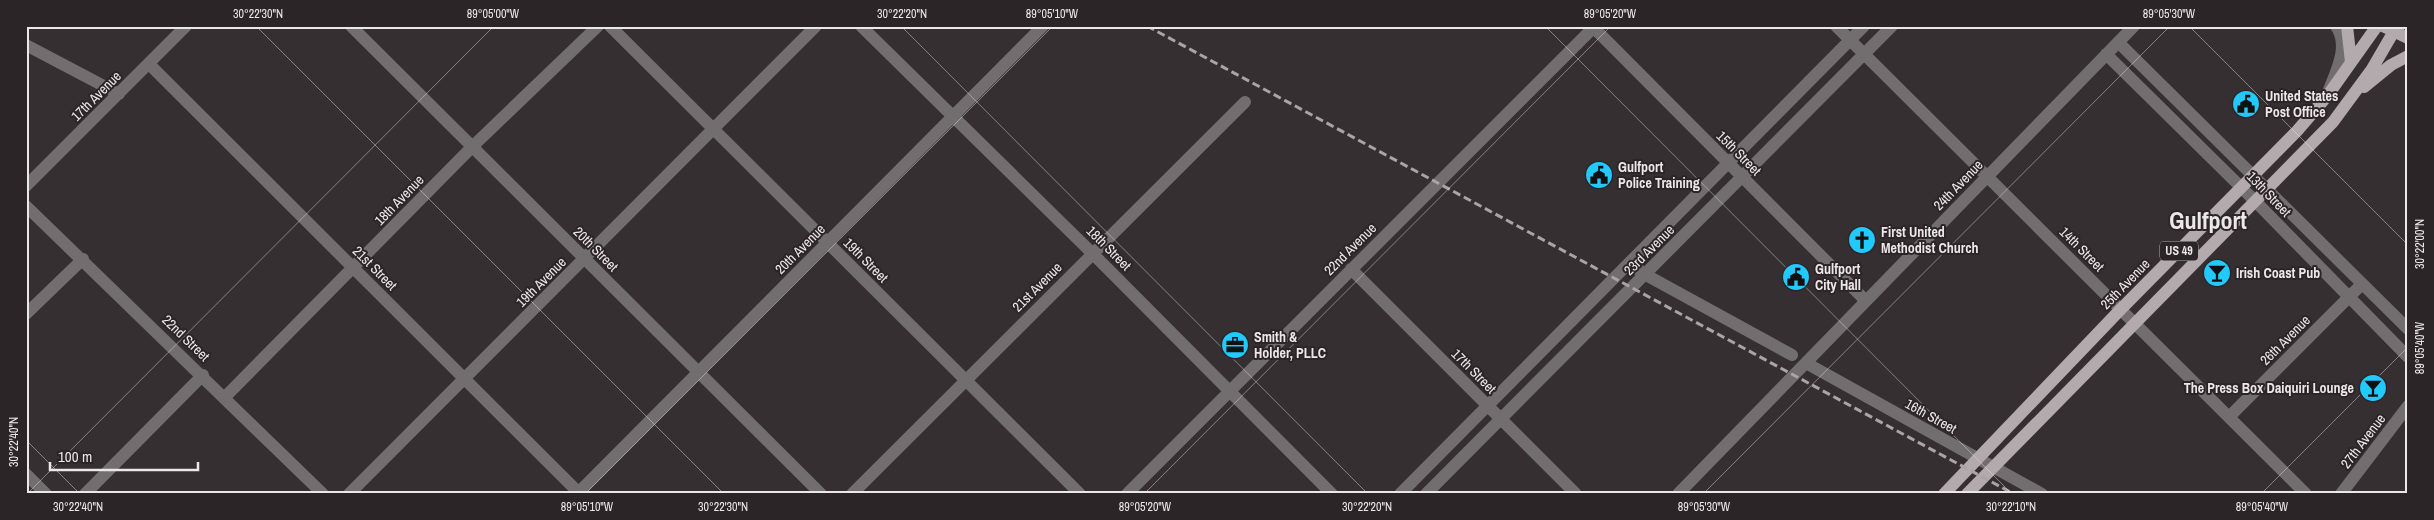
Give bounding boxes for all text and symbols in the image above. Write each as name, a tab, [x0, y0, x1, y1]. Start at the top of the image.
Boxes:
text: 30°22'30"N	[233, 6, 283, 22]
text: 89°05'00"W	[467, 6, 520, 22]
text: 30°22'20"N	[877, 6, 927, 22]
text: 89°05'10"W	[1026, 6, 1079, 22]
text: 89°05'20"W	[1584, 6, 1637, 22]
text: 89°05'30"W	[2143, 6, 2196, 22]
street label: 17th Avenue	[67, 67, 125, 125]
place label: United States Post Office	[2265, 87, 2338, 121]
public building icon: United States Post Office	[2231, 89, 2261, 119]
street label: 15th Street	[1713, 127, 1765, 179]
street label: 24th Avenue	[1929, 156, 1987, 214]
place label: Gulfport Police Training	[1618, 158, 1700, 192]
public building icon: Gulfport Police Training	[1584, 160, 1614, 190]
street label: 13th Street	[2243, 168, 2295, 220]
street label: 18th Avenue	[370, 171, 428, 229]
district label: Gulfport	[2169, 204, 2247, 236]
street label: 22nd Avenue	[1320, 219, 1380, 279]
text: 30°22'00"N	[2412, 219, 2428, 269]
street label: 20th Avenue	[771, 220, 829, 278]
street label: 23rd Avenue	[1620, 221, 1678, 279]
street label: 18th Street	[1083, 222, 1135, 274]
street label: 20th Street	[570, 223, 622, 275]
place label: First United Methodist Church	[1881, 223, 1979, 257]
street label: 14th Street	[2056, 223, 2108, 275]
church icon: First United Methodist Church	[1847, 225, 1877, 255]
street label: 19th Street	[840, 234, 892, 286]
street label: 21st Street	[349, 242, 401, 294]
road number: US 49	[2160, 242, 2198, 260]
street label: 19th Avenue	[512, 253, 570, 311]
street label: 25th Avenue	[2096, 255, 2154, 313]
street label: 21st Avenue	[1008, 258, 1066, 316]
bar icon: Irish Coast Pub	[2202, 258, 2232, 288]
place label: Gulfport City Hall	[1815, 260, 1861, 294]
public building icon: Gulfport City Hall	[1781, 262, 1811, 292]
place label: Irish Coast Pub	[2236, 264, 2320, 282]
street label: 22nd Street	[158, 311, 214, 365]
street label: 26th Avenue	[2256, 311, 2314, 369]
text: 89°05'40"W	[2412, 321, 2428, 374]
place label: Smith & Holder, PLLC	[1254, 328, 1326, 362]
office icon: Smith & Holder, PLLC	[1220, 330, 1250, 360]
street label: 17th Street	[1448, 345, 1500, 397]
bar icon: The Press Box Daiquiri Lounge	[2358, 373, 2388, 403]
place label: The Press Box Daiquiri Lounge	[2184, 379, 2354, 397]
street label: 16th Street	[1902, 395, 1960, 437]
street label: 27th Avenue	[2337, 410, 2389, 472]
text: 30°22'40"N	[6, 417, 22, 467]
scale bar	[50, 440, 198, 472]
text: 100 m	[58, 446, 92, 467]
text: 30°22'40"N	[53, 499, 103, 515]
text: 89°05'10"W	[561, 499, 614, 515]
text: 30°22'30"N	[698, 499, 748, 515]
text: 89°05'20"W	[1119, 499, 1172, 515]
text: 30°22'20"N	[1342, 499, 1392, 515]
text: 89°05'30"W	[1678, 499, 1731, 515]
text: 30°22'10"N	[1986, 499, 2036, 515]
text: 89°05'40"W	[2236, 499, 2289, 515]

